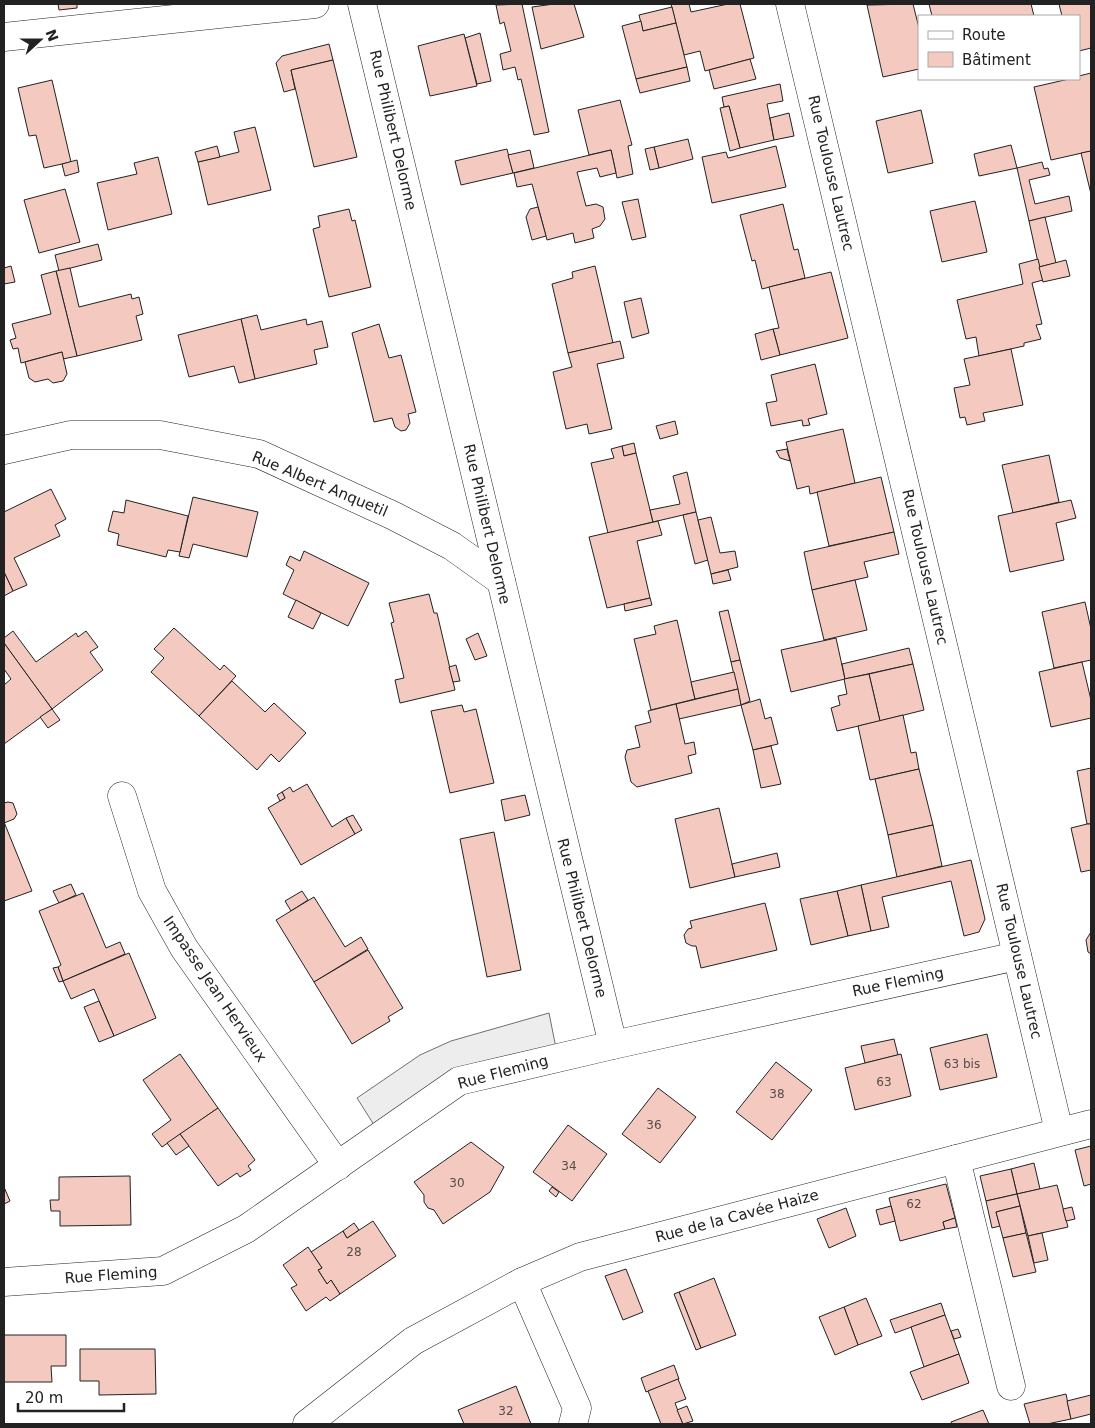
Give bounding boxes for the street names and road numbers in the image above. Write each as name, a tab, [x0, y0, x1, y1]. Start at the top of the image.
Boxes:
street label: Rue Philibert Delorme	[366, 48, 420, 212]
street label: Rue Toulouse Lautrec	[804, 93, 858, 253]
street label: Rue Philibert Delorme	[460, 442, 514, 606]
street label: Rue Albert Anquetil	[250, 447, 390, 521]
street label: Rue Toulouse Lautrec	[898, 487, 952, 647]
street label: Rue Philibert Delorme	[553, 836, 611, 1000]
street label: Rue Toulouse Lautrec	[992, 881, 1046, 1041]
street label: Impasse Jean Hervieux	[159, 913, 271, 1065]
street label: Rue Fleming	[851, 964, 945, 1000]
street label: Rue Fleming	[456, 1051, 550, 1093]
street label: Rue de la Cavée Haize	[653, 1186, 821, 1246]
street label: Rue Fleming	[64, 1263, 158, 1287]

